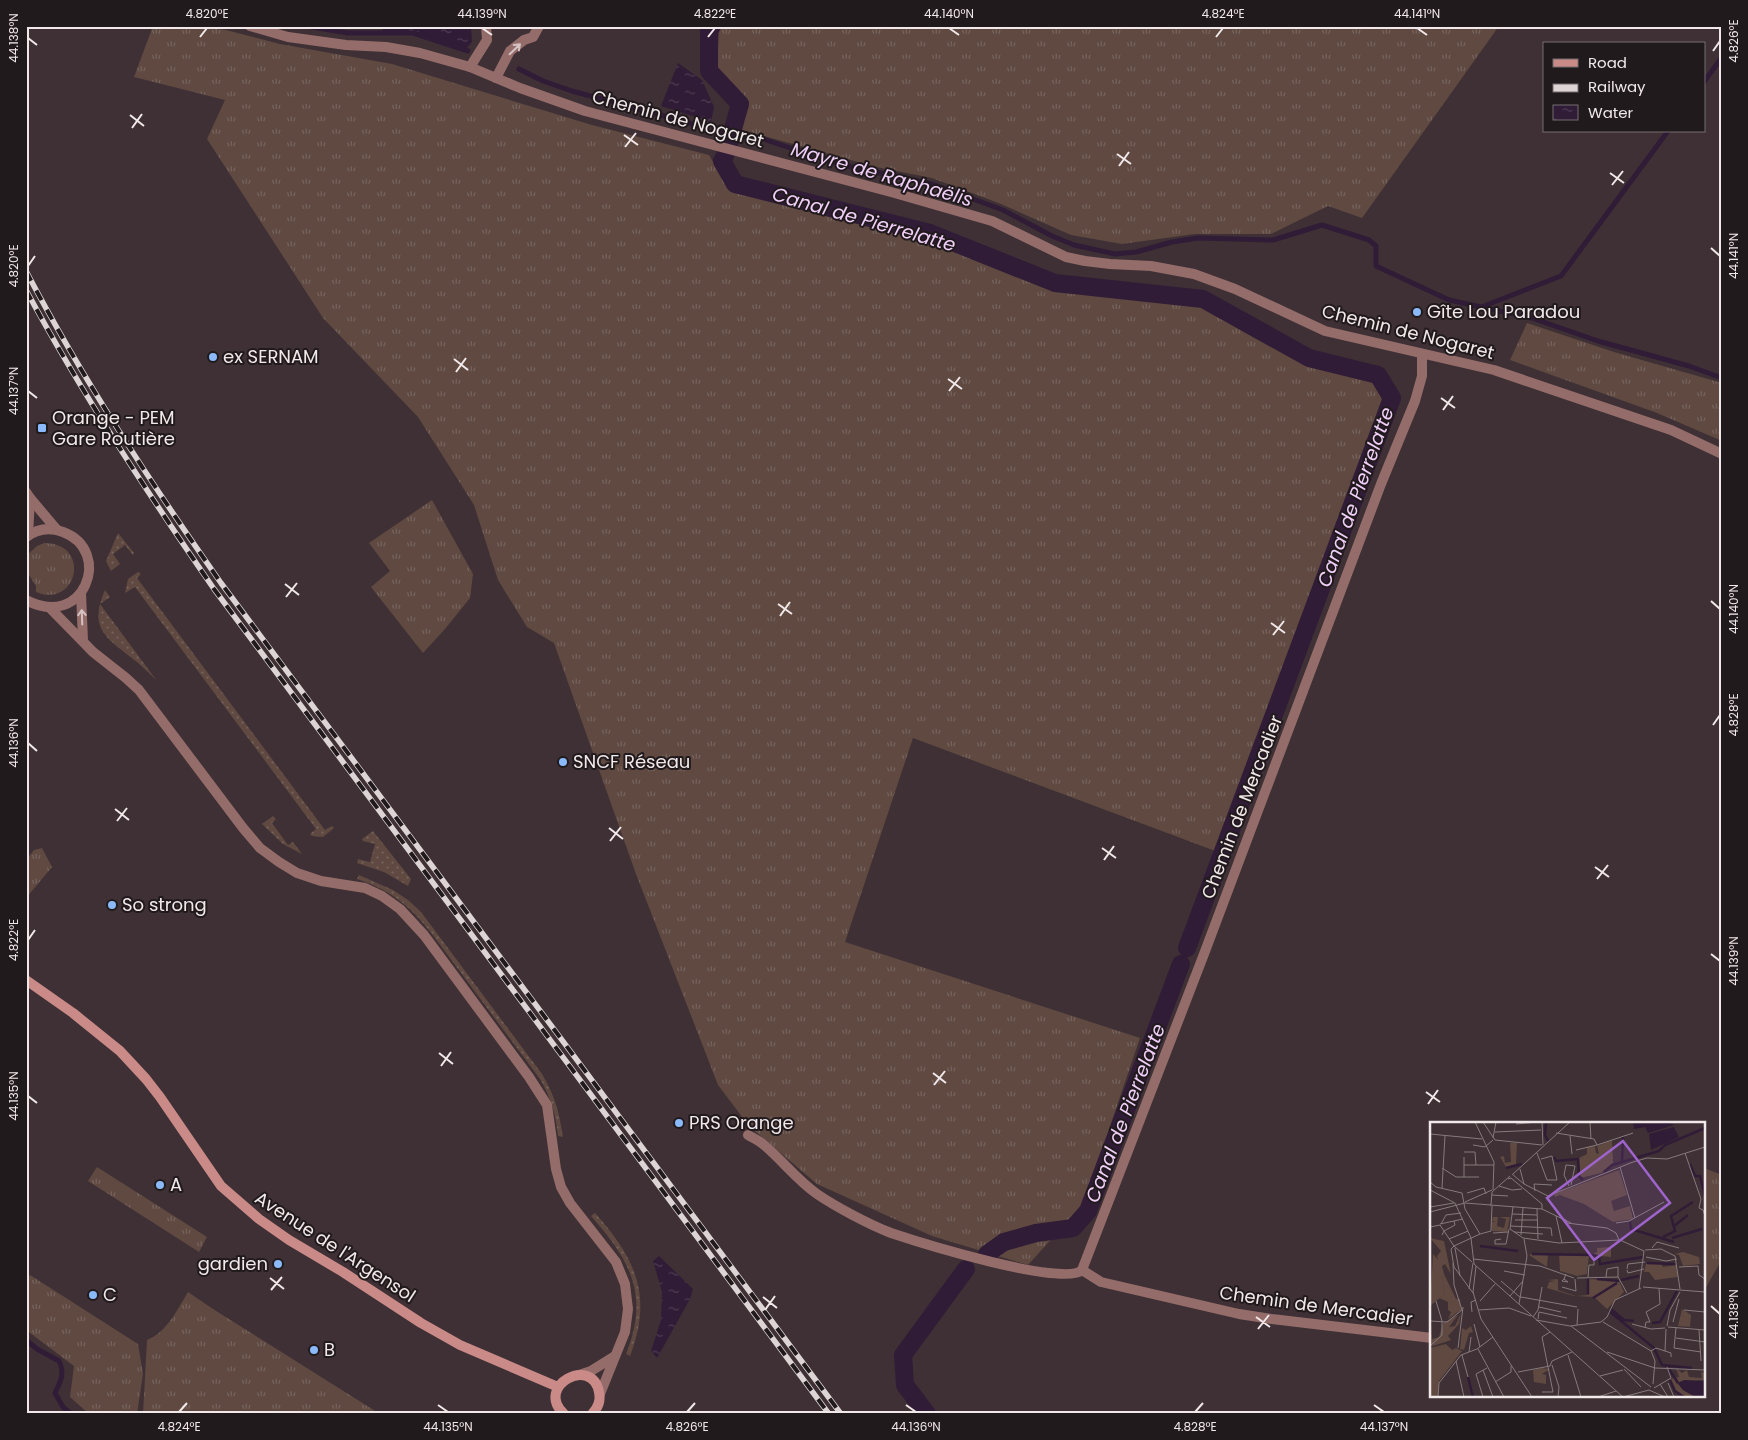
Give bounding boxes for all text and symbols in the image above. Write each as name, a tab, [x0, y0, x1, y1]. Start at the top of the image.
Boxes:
text: 4.820°E	[185, 5, 229, 22]
text: 44.139°N	[457, 5, 507, 22]
text: 4.822°E	[694, 5, 736, 22]
text: 44.140°N	[924, 5, 974, 22]
text: 4.824°E	[1201, 5, 1245, 22]
text: 44.141°N	[1394, 5, 1440, 22]
text: 44.138°N	[5, 13, 22, 63]
text: 4.826°E	[1725, 19, 1742, 63]
legend	[1543, 42, 1706, 132]
one-way arrow	[508, 43, 521, 55]
text: Road	[1588, 52, 1627, 73]
text: Railway	[1588, 76, 1646, 97]
street label: Chemin de Nogaret	[589, 84, 767, 153]
text: Water	[1588, 102, 1634, 123]
water label: Mayre de Raphaëlis	[788, 136, 976, 213]
water label: Canal de Pierrelatte	[769, 180, 959, 259]
text: 44.141°N	[1725, 233, 1742, 279]
text: 4.820°E	[5, 244, 22, 288]
street label: Chemin de Nogaret	[1319, 298, 1497, 365]
place label: Gîte Lou Paradou	[1427, 299, 1580, 324]
marker: Gîte Lou Paradou	[1411, 306, 1423, 318]
place label: ex SERNAM	[223, 344, 319, 369]
marker: ex SERNAM	[207, 351, 219, 363]
text: 44.137°N	[5, 367, 22, 415]
water label: Canal de Pierrelatte	[1310, 403, 1401, 591]
place label: Orange - PEM Gare Routière	[52, 405, 175, 451]
marker: Orange - PEM Gare Routière	[36, 422, 48, 434]
text: 44.140°N	[1725, 584, 1742, 634]
one-way arrow	[77, 609, 87, 626]
text: 4.828°E	[1725, 693, 1742, 737]
street label: Chemin de Mercadier	[1195, 711, 1288, 902]
text: 44.136°N	[5, 718, 22, 768]
place label: SNCF Réseau	[573, 749, 690, 774]
marker: SNCF Réseau	[557, 756, 569, 768]
place label: So strong	[122, 892, 207, 917]
marker: So strong	[106, 899, 118, 911]
text: 4.822°E	[5, 919, 22, 961]
text: 44.139°N	[1725, 936, 1742, 986]
water label: Canal de Pierrelatte	[1079, 1020, 1172, 1207]
text: 44.135°N	[5, 1071, 22, 1121]
place label: PRS Orange	[689, 1110, 794, 1135]
marker: PRS Orange	[673, 1117, 685, 1129]
inset map	[1430, 1122, 1706, 1398]
place label: A	[170, 1172, 182, 1197]
marker: A	[154, 1179, 166, 1191]
street label: Avenue de l'Argensol	[250, 1185, 420, 1308]
place label: gardien	[198, 1251, 268, 1276]
marker: gardien	[272, 1258, 284, 1270]
street label: Chemin de Mercadier	[1218, 1280, 1415, 1331]
place label: C	[103, 1282, 117, 1307]
marker: C	[87, 1289, 99, 1301]
text: 44.138°N	[1725, 1289, 1742, 1339]
place label: B	[324, 1337, 335, 1362]
marker: B	[308, 1344, 320, 1356]
text: 4.824°E	[157, 1418, 201, 1435]
text: 44.135°N	[423, 1418, 473, 1435]
text: 4.826°E	[665, 1418, 709, 1435]
text: 44.136°N	[891, 1418, 941, 1435]
text: 4.828°E	[1173, 1418, 1217, 1435]
text: 44.137°N	[1360, 1418, 1408, 1435]

